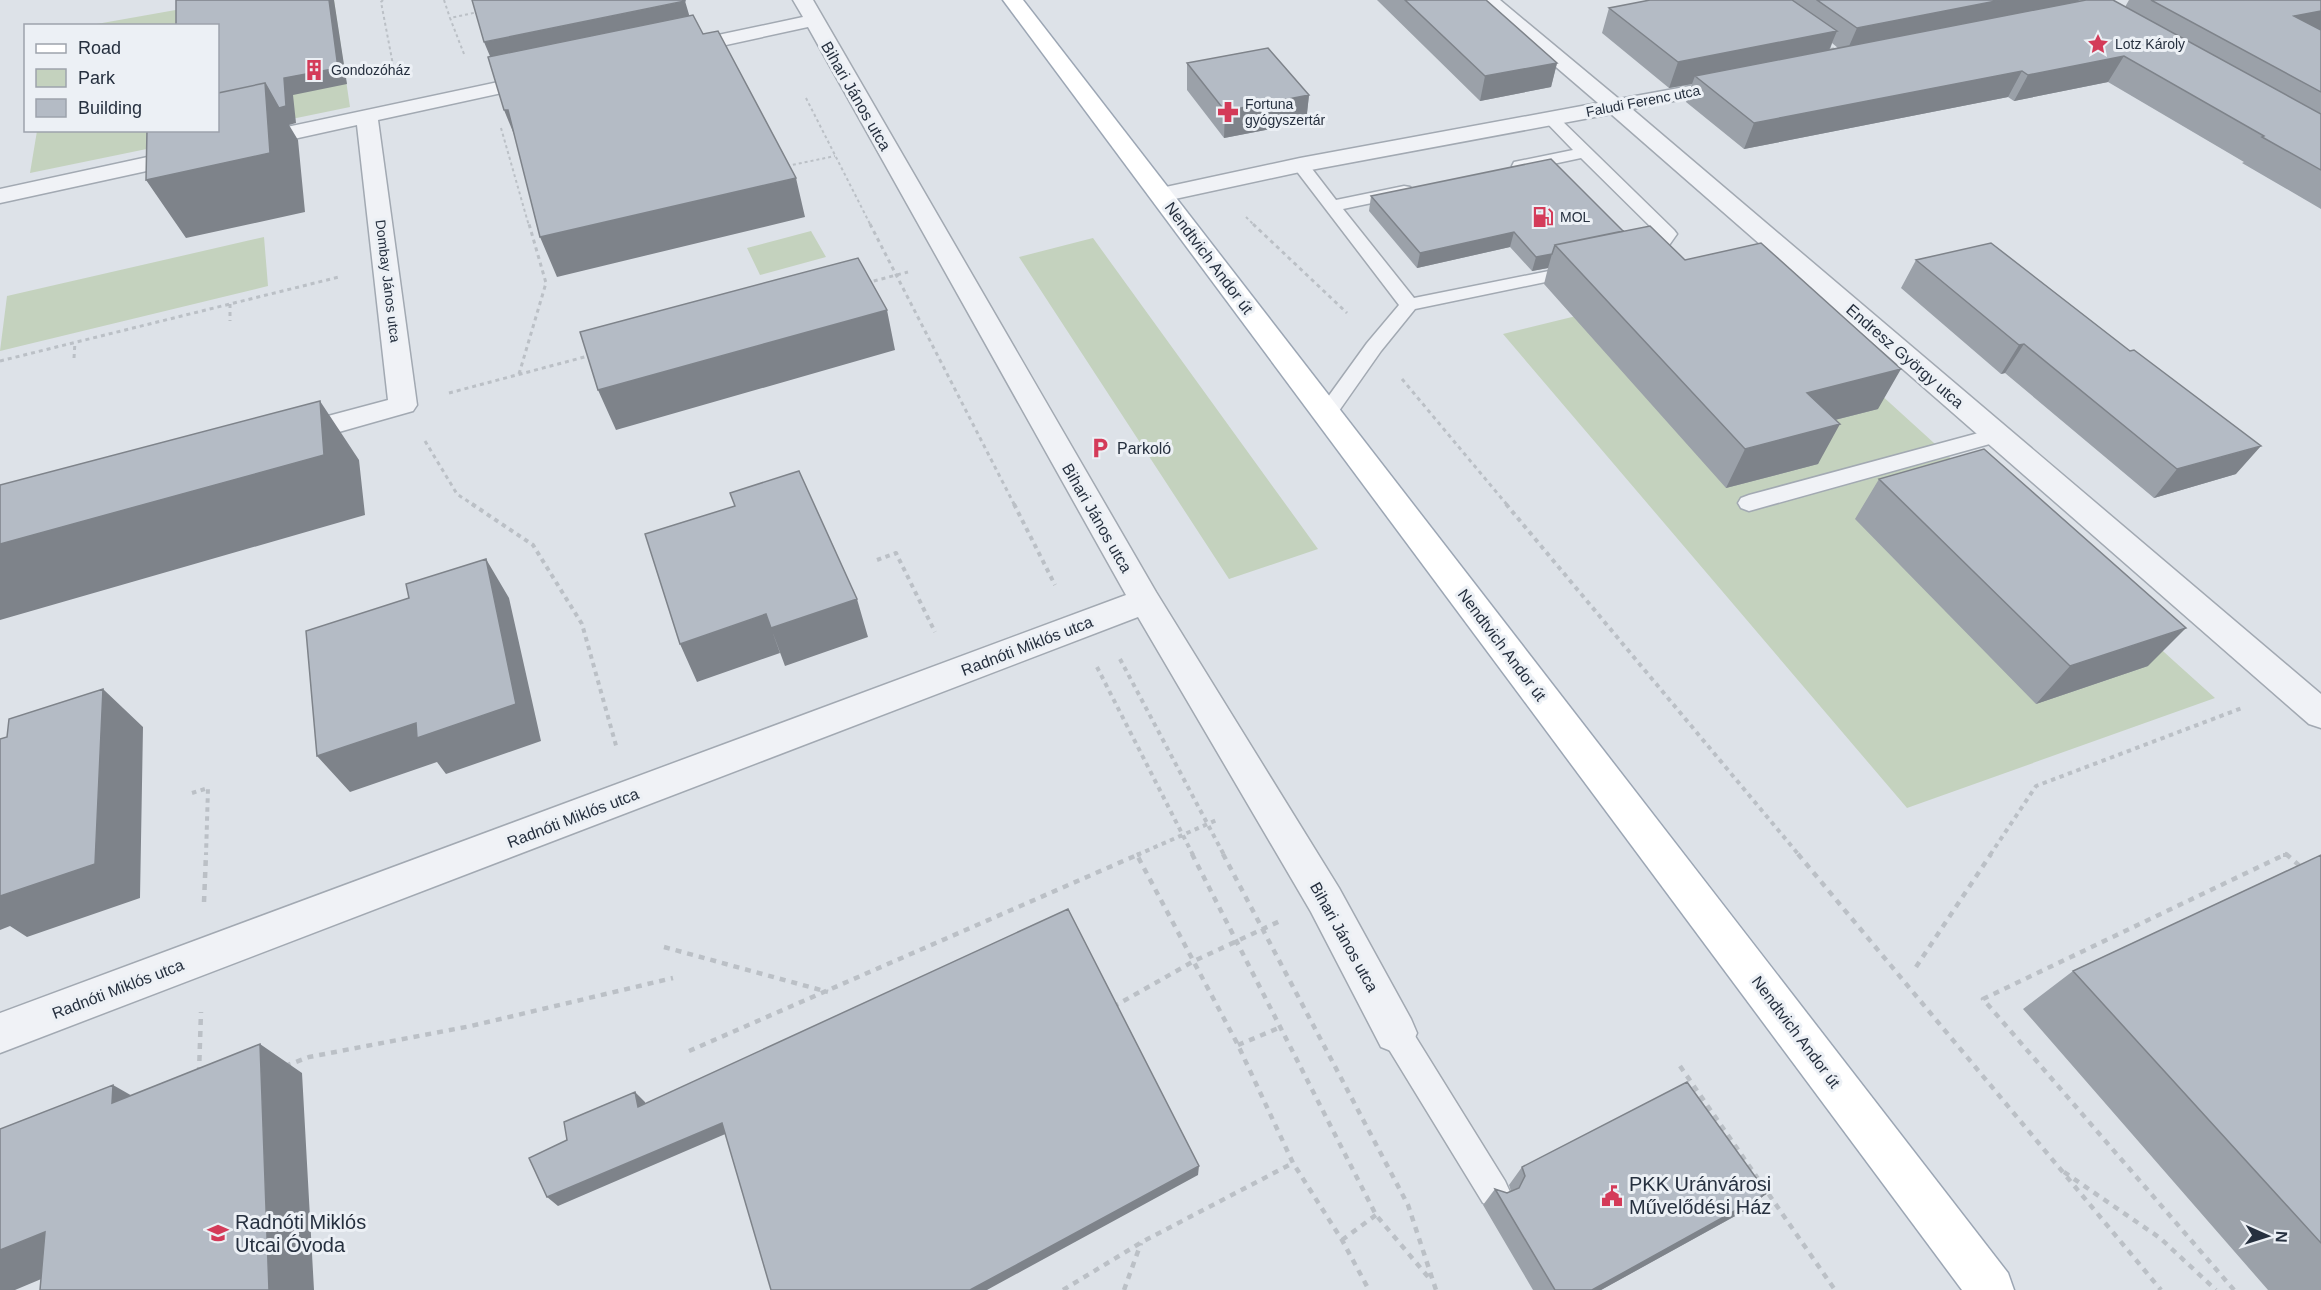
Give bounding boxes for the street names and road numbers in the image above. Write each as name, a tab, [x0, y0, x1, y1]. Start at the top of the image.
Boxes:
street label: Bihari János utca	[818, 39, 894, 153]
street label: Faludi Ferenc utca	[1585, 82, 1702, 120]
street label: Nendtvich Andor út	[1162, 199, 1257, 318]
street label: Dombay János utca	[373, 219, 404, 344]
street label: Endresz György utca	[1843, 301, 1967, 411]
street label: Bihari János utca	[1059, 461, 1135, 575]
street label: Nendtvich Andor út	[1455, 586, 1550, 705]
street label: Radnóti Miklós utca	[959, 613, 1095, 679]
street label: Radnóti Miklós utca	[505, 785, 641, 851]
street label: Bihari János utca	[1307, 879, 1381, 995]
street label: Radnóti Miklós utca	[50, 956, 186, 1022]
street label: Nendtvich Andor út	[1749, 973, 1844, 1092]

